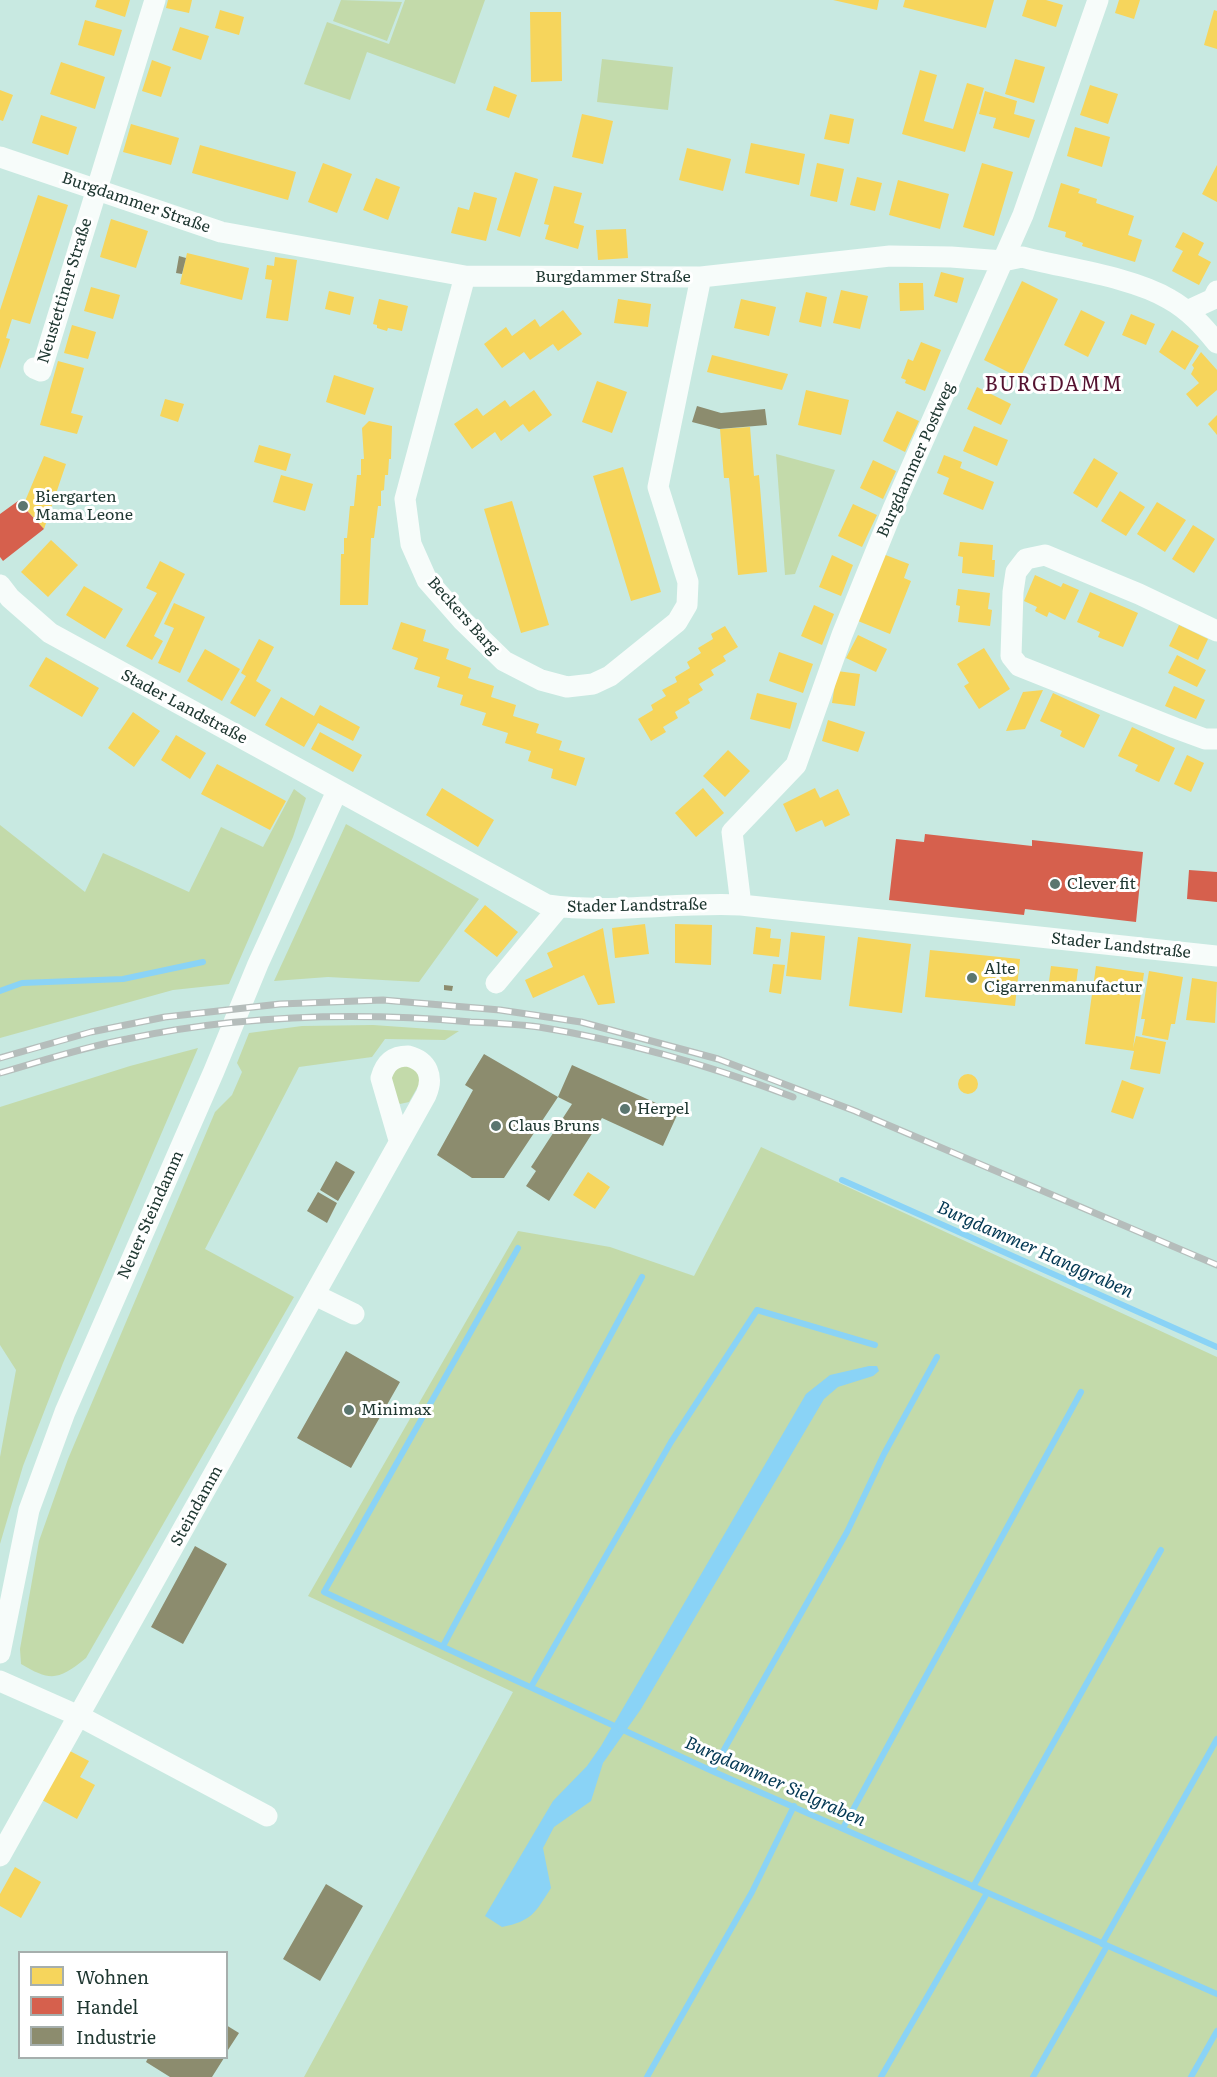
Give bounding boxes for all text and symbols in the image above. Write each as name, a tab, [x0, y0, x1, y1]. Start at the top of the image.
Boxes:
street label: Burgdammer Straße	[59, 169, 213, 237]
street label: Neustettiner Straße	[34, 216, 96, 366]
street label: Burgdammer Straße	[535, 267, 691, 287]
district label: BURGDAMM	[984, 373, 1124, 397]
street label: Burgdammer Postweg	[873, 380, 959, 540]
place label: Biergarten Mama Leone	[35, 487, 133, 525]
marker: Biergarten Mama Leone	[16, 499, 30, 513]
street label: Beckers Barg	[423, 573, 503, 659]
street label: Stader Landstraße	[118, 666, 250, 748]
place label: Clever fit	[1067, 874, 1136, 894]
marker: Clever fit	[1048, 877, 1062, 891]
street label: Stader Landstraße	[567, 895, 707, 917]
street label: Stader Landstraße	[1050, 929, 1192, 963]
place label: Alte Cigarrenmanufactur	[984, 959, 1142, 997]
marker: Alte Cigarrenmanufactur	[965, 971, 979, 985]
place label: Herpel	[637, 1099, 689, 1119]
marker: Herpel	[618, 1102, 632, 1116]
place label: Claus Bruns	[508, 1116, 599, 1136]
marker: Claus Bruns	[489, 1119, 503, 1133]
street label: Neuer Steindamm	[114, 1148, 188, 1282]
water label: Burgdammer Hanggraben	[934, 1197, 1136, 1303]
place label: Minimax	[361, 1400, 431, 1420]
marker: Minimax	[342, 1403, 356, 1417]
street label: Steindamm	[167, 1462, 227, 1550]
water label: Burgdammer Sielgraben	[681, 1732, 869, 1832]
legend	[18, 1951, 228, 2059]
text: Wohnen	[76, 1963, 149, 1990]
text: Handel	[76, 1993, 138, 2020]
text: Industrie	[76, 2023, 156, 2050]

